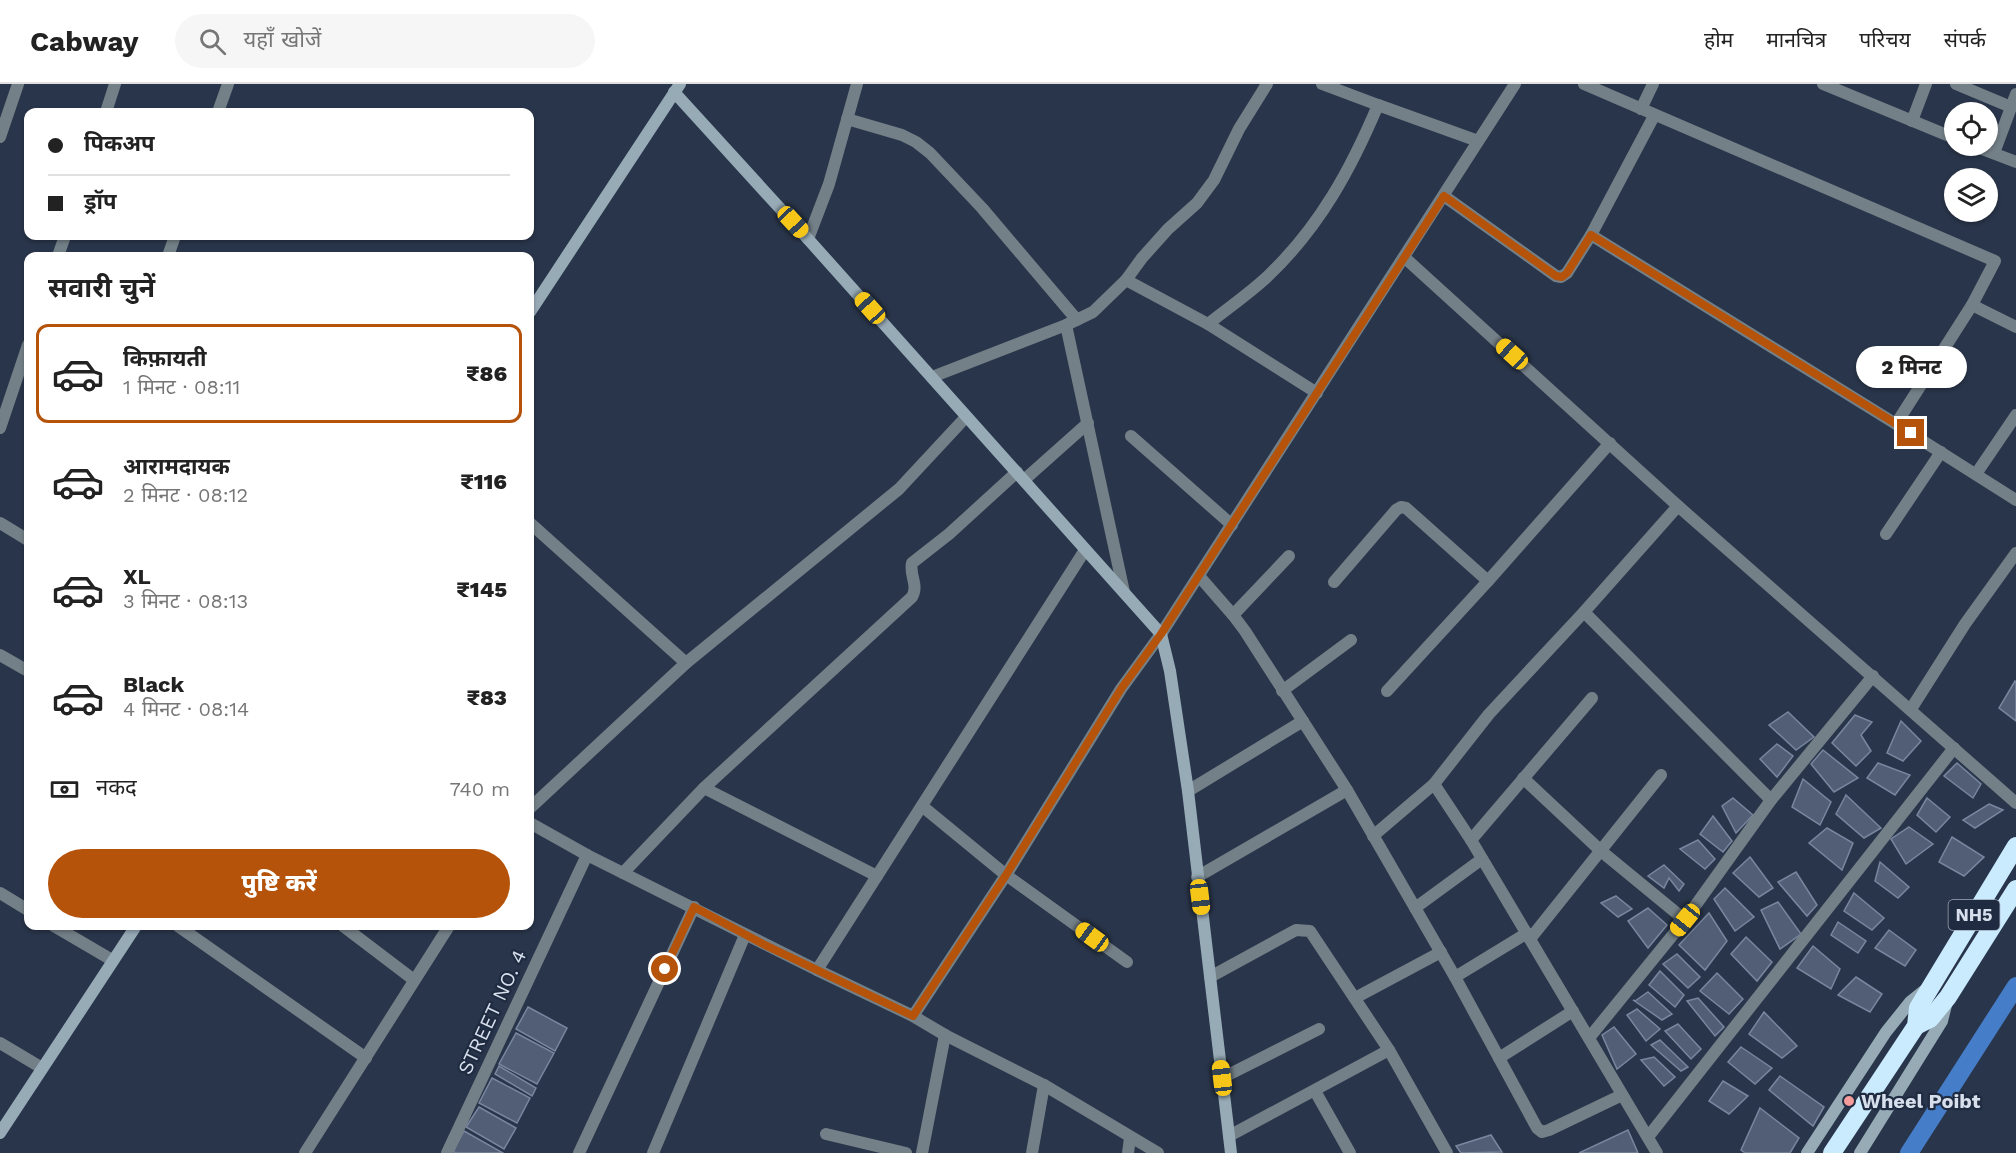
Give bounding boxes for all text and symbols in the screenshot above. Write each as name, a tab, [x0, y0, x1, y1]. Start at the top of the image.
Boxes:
search box	[175, 14, 595, 68]
text: Cabway	[30, 25, 139, 58]
icon: search	[196, 25, 229, 58]
text: यहाँ खोजें	[244, 27, 321, 52]
text: होम	[1704, 27, 1733, 52]
text: मानचित्र	[1766, 27, 1826, 52]
text: परिचय	[1859, 27, 1911, 52]
text: संपर्क	[1944, 27, 1986, 52]
map controls	[1944, 102, 1998, 222]
button: locate	[1944, 102, 1998, 156]
text: पिकअप	[84, 131, 155, 156]
button: layers	[1944, 168, 1998, 222]
text: ड्रॉप	[84, 189, 117, 214]
car	[774, 203, 812, 241]
text: सवारी चुनें	[48, 272, 155, 304]
car	[851, 289, 889, 327]
car	[1493, 335, 1531, 373]
text: किफ़ायती	[123, 346, 207, 371]
callout: 2 मिनट	[1856, 346, 1966, 388]
icon: car	[51, 347, 105, 401]
text: 2 मिनट	[1881, 355, 1942, 379]
text: ₹86	[466, 361, 507, 386]
text: 1 मिनट · 08:11	[123, 375, 240, 399]
route end	[1897, 419, 1924, 446]
text: आरामदायक	[123, 454, 230, 479]
icon: car	[51, 455, 105, 509]
text: ₹116	[460, 469, 507, 494]
text: 2 मिनट · 08:12	[123, 483, 248, 507]
icon: car	[51, 563, 105, 617]
text: XL	[123, 564, 151, 589]
text: ₹145	[456, 577, 507, 602]
text: 3 मिनट · 08:13	[123, 589, 248, 613]
icon: car	[51, 671, 105, 725]
text: Black	[123, 672, 184, 697]
text: ₹83	[466, 685, 507, 710]
text: 4 मिनट · 08:14	[123, 697, 249, 721]
icon: cash	[48, 773, 81, 806]
text: नकद	[96, 775, 137, 800]
text: 740 m	[450, 777, 510, 801]
button: पुष्टि करें	[48, 849, 510, 918]
car	[1189, 878, 1211, 916]
car	[1667, 900, 1703, 940]
road number: NH5	[1948, 900, 2000, 930]
car	[1072, 919, 1112, 955]
street label: STREET NO. 4	[453, 946, 531, 1078]
route start	[651, 955, 678, 982]
car	[1211, 1059, 1233, 1097]
place label: Wheel Poibt	[1861, 1089, 1981, 1113]
marker: Wheel Poibt	[1842, 1094, 1856, 1108]

